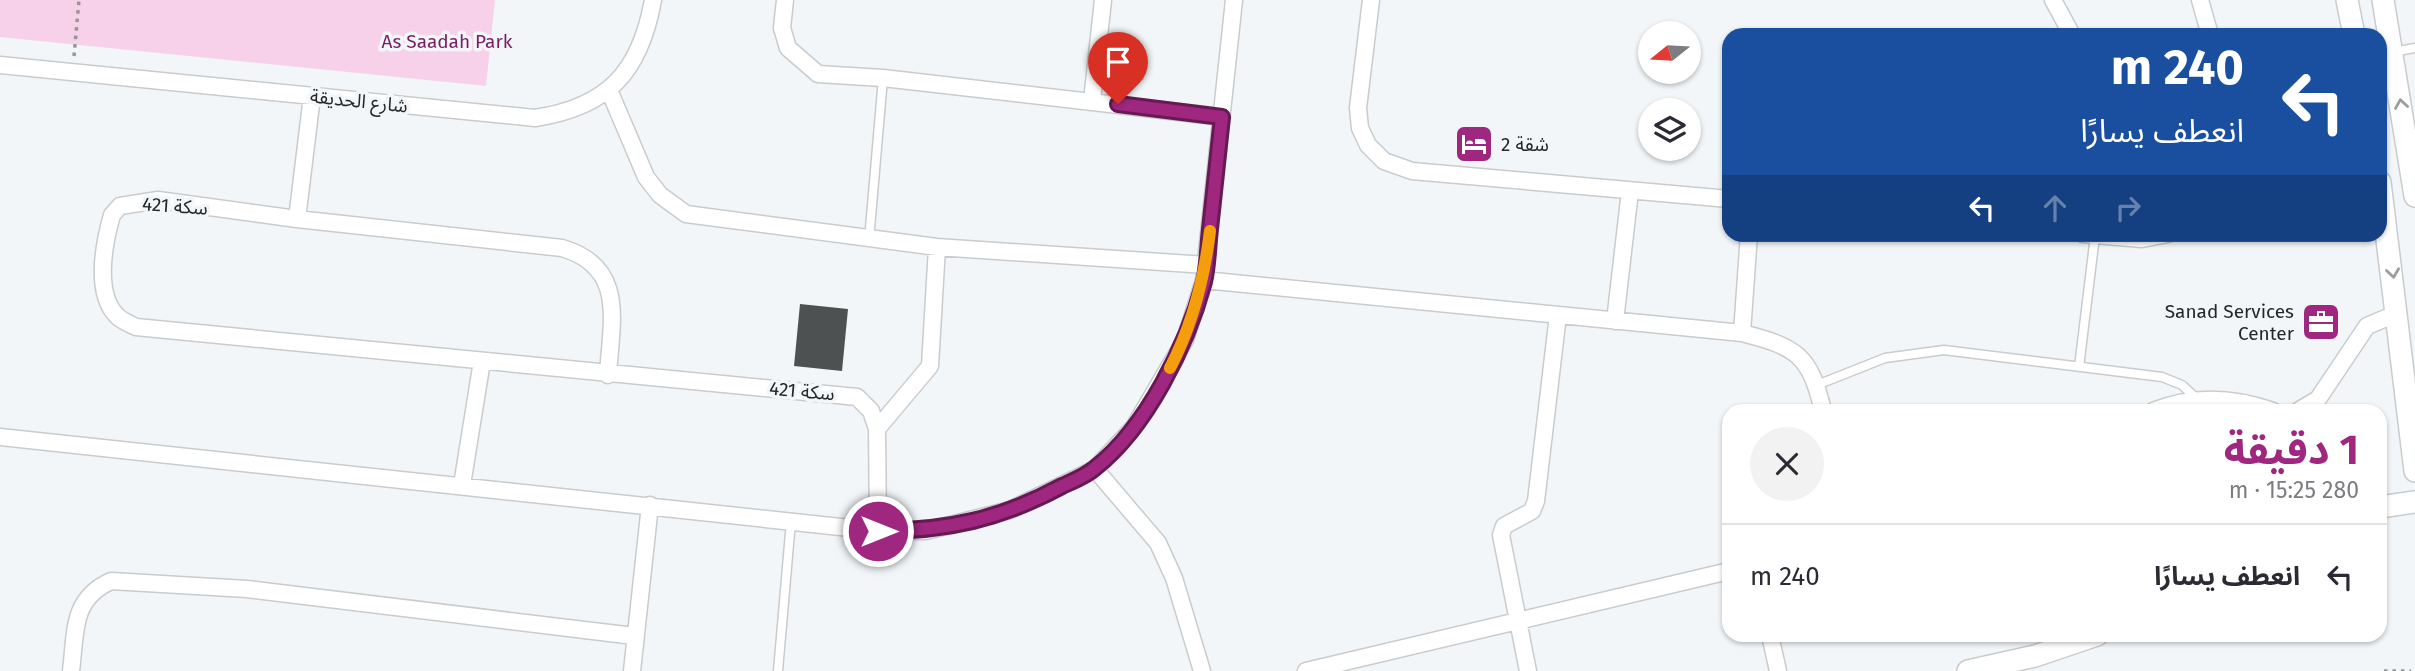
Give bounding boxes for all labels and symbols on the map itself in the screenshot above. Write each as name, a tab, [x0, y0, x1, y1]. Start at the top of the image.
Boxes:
north arrow	[1638, 21, 1701, 84]
park label: As Saadah Park	[382, 30, 513, 53]
pin	[1088, 32, 1148, 104]
street label: شارع الحديقة	[309, 84, 409, 120]
one-way arrow	[2394, 98, 2409, 110]
hotel icon: شقة 2	[1453, 123, 1495, 165]
place label: شقة 2	[1501, 133, 1549, 156]
street label: سكة 421	[141, 192, 209, 220]
one-way arrow	[2385, 268, 2400, 279]
place label: Sanad Services Center	[2165, 300, 2295, 345]
office icon: Sanad Services Center	[2300, 301, 2342, 343]
street label: سكة 421	[768, 377, 836, 405]
position arrow	[841, 494, 915, 568]

